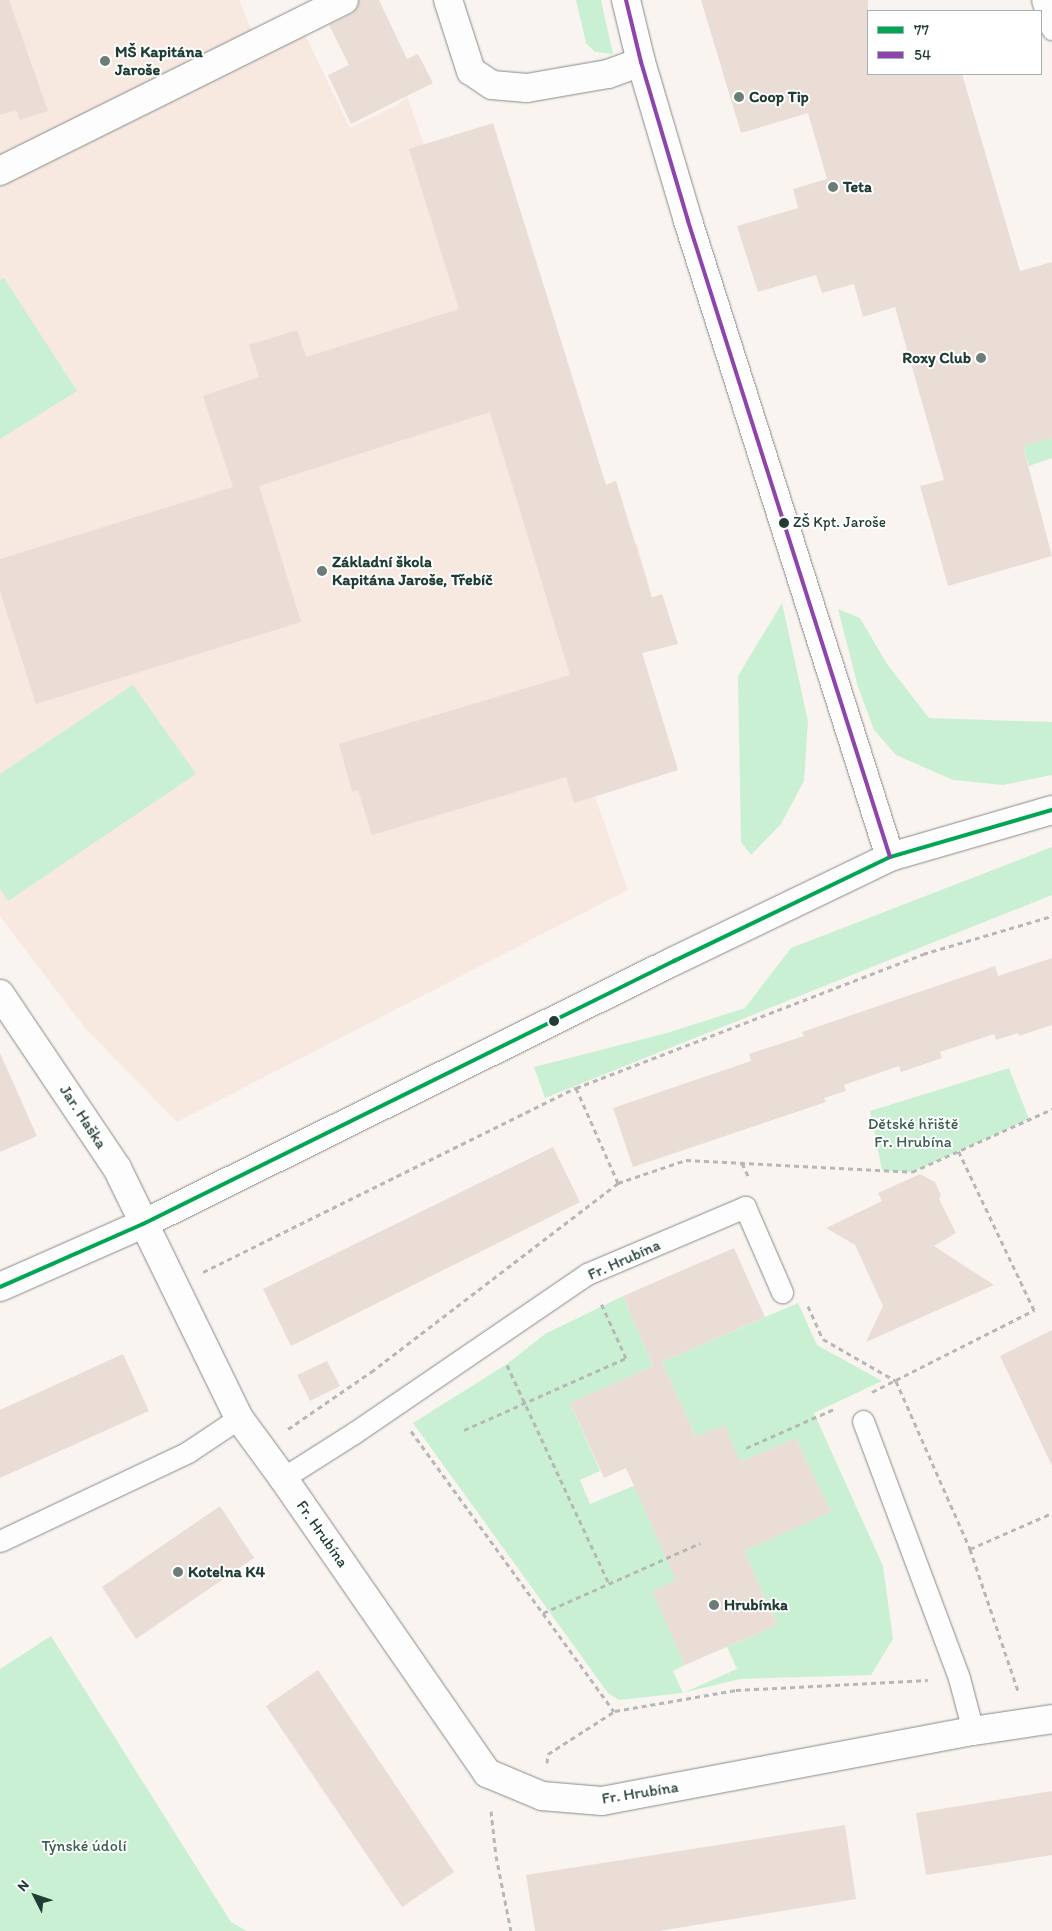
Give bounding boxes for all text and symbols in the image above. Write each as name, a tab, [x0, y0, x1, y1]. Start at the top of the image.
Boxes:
legend	[867, 10, 1042, 75]
text: 77	[914, 21, 929, 39]
place label: MŠ Kapitána Jaroše	[115, 42, 203, 80]
text: 54	[914, 46, 931, 64]
marker: MŠ Kapitána Jaroše	[99, 55, 111, 67]
place label: Coop Tip	[749, 87, 809, 107]
marker: Coop Tip	[733, 91, 745, 103]
place label: Teta	[843, 177, 872, 197]
marker: Teta	[827, 181, 839, 193]
place label: Roxy Club	[902, 348, 971, 368]
marker: Roxy Club	[975, 352, 987, 364]
place label: ZŠ Kpt. Jaroše	[793, 514, 886, 532]
marker: ZŠ Kpt. Jaroše	[779, 518, 789, 528]
place label: Základní škola Kapitána Jaroše, Třebíč	[332, 552, 493, 590]
marker: Základní škola Kapitána Jaroše, Třebíč	[316, 565, 328, 577]
unlabelled marker	[549, 1016, 559, 1026]
street label: Jar. Haška	[55, 1081, 111, 1153]
park label: Dětské hřiště Fr. Hrubína	[868, 1114, 958, 1152]
street label: Fr. Hrubína	[585, 1235, 663, 1285]
street label: Fr. Hrubína	[292, 1497, 352, 1571]
place label: Kotelna K4	[188, 1562, 265, 1582]
marker: Kotelna K4	[172, 1566, 184, 1578]
place label: Hrubínka	[724, 1595, 788, 1615]
marker: Hrubínka	[708, 1599, 720, 1611]
street label: Fr. Hrubína	[600, 1777, 680, 1809]
park label: Týnské údolí	[41, 1836, 127, 1856]
north arrow	[10, 1871, 60, 1921]
text: N	[14, 1877, 33, 1895]

